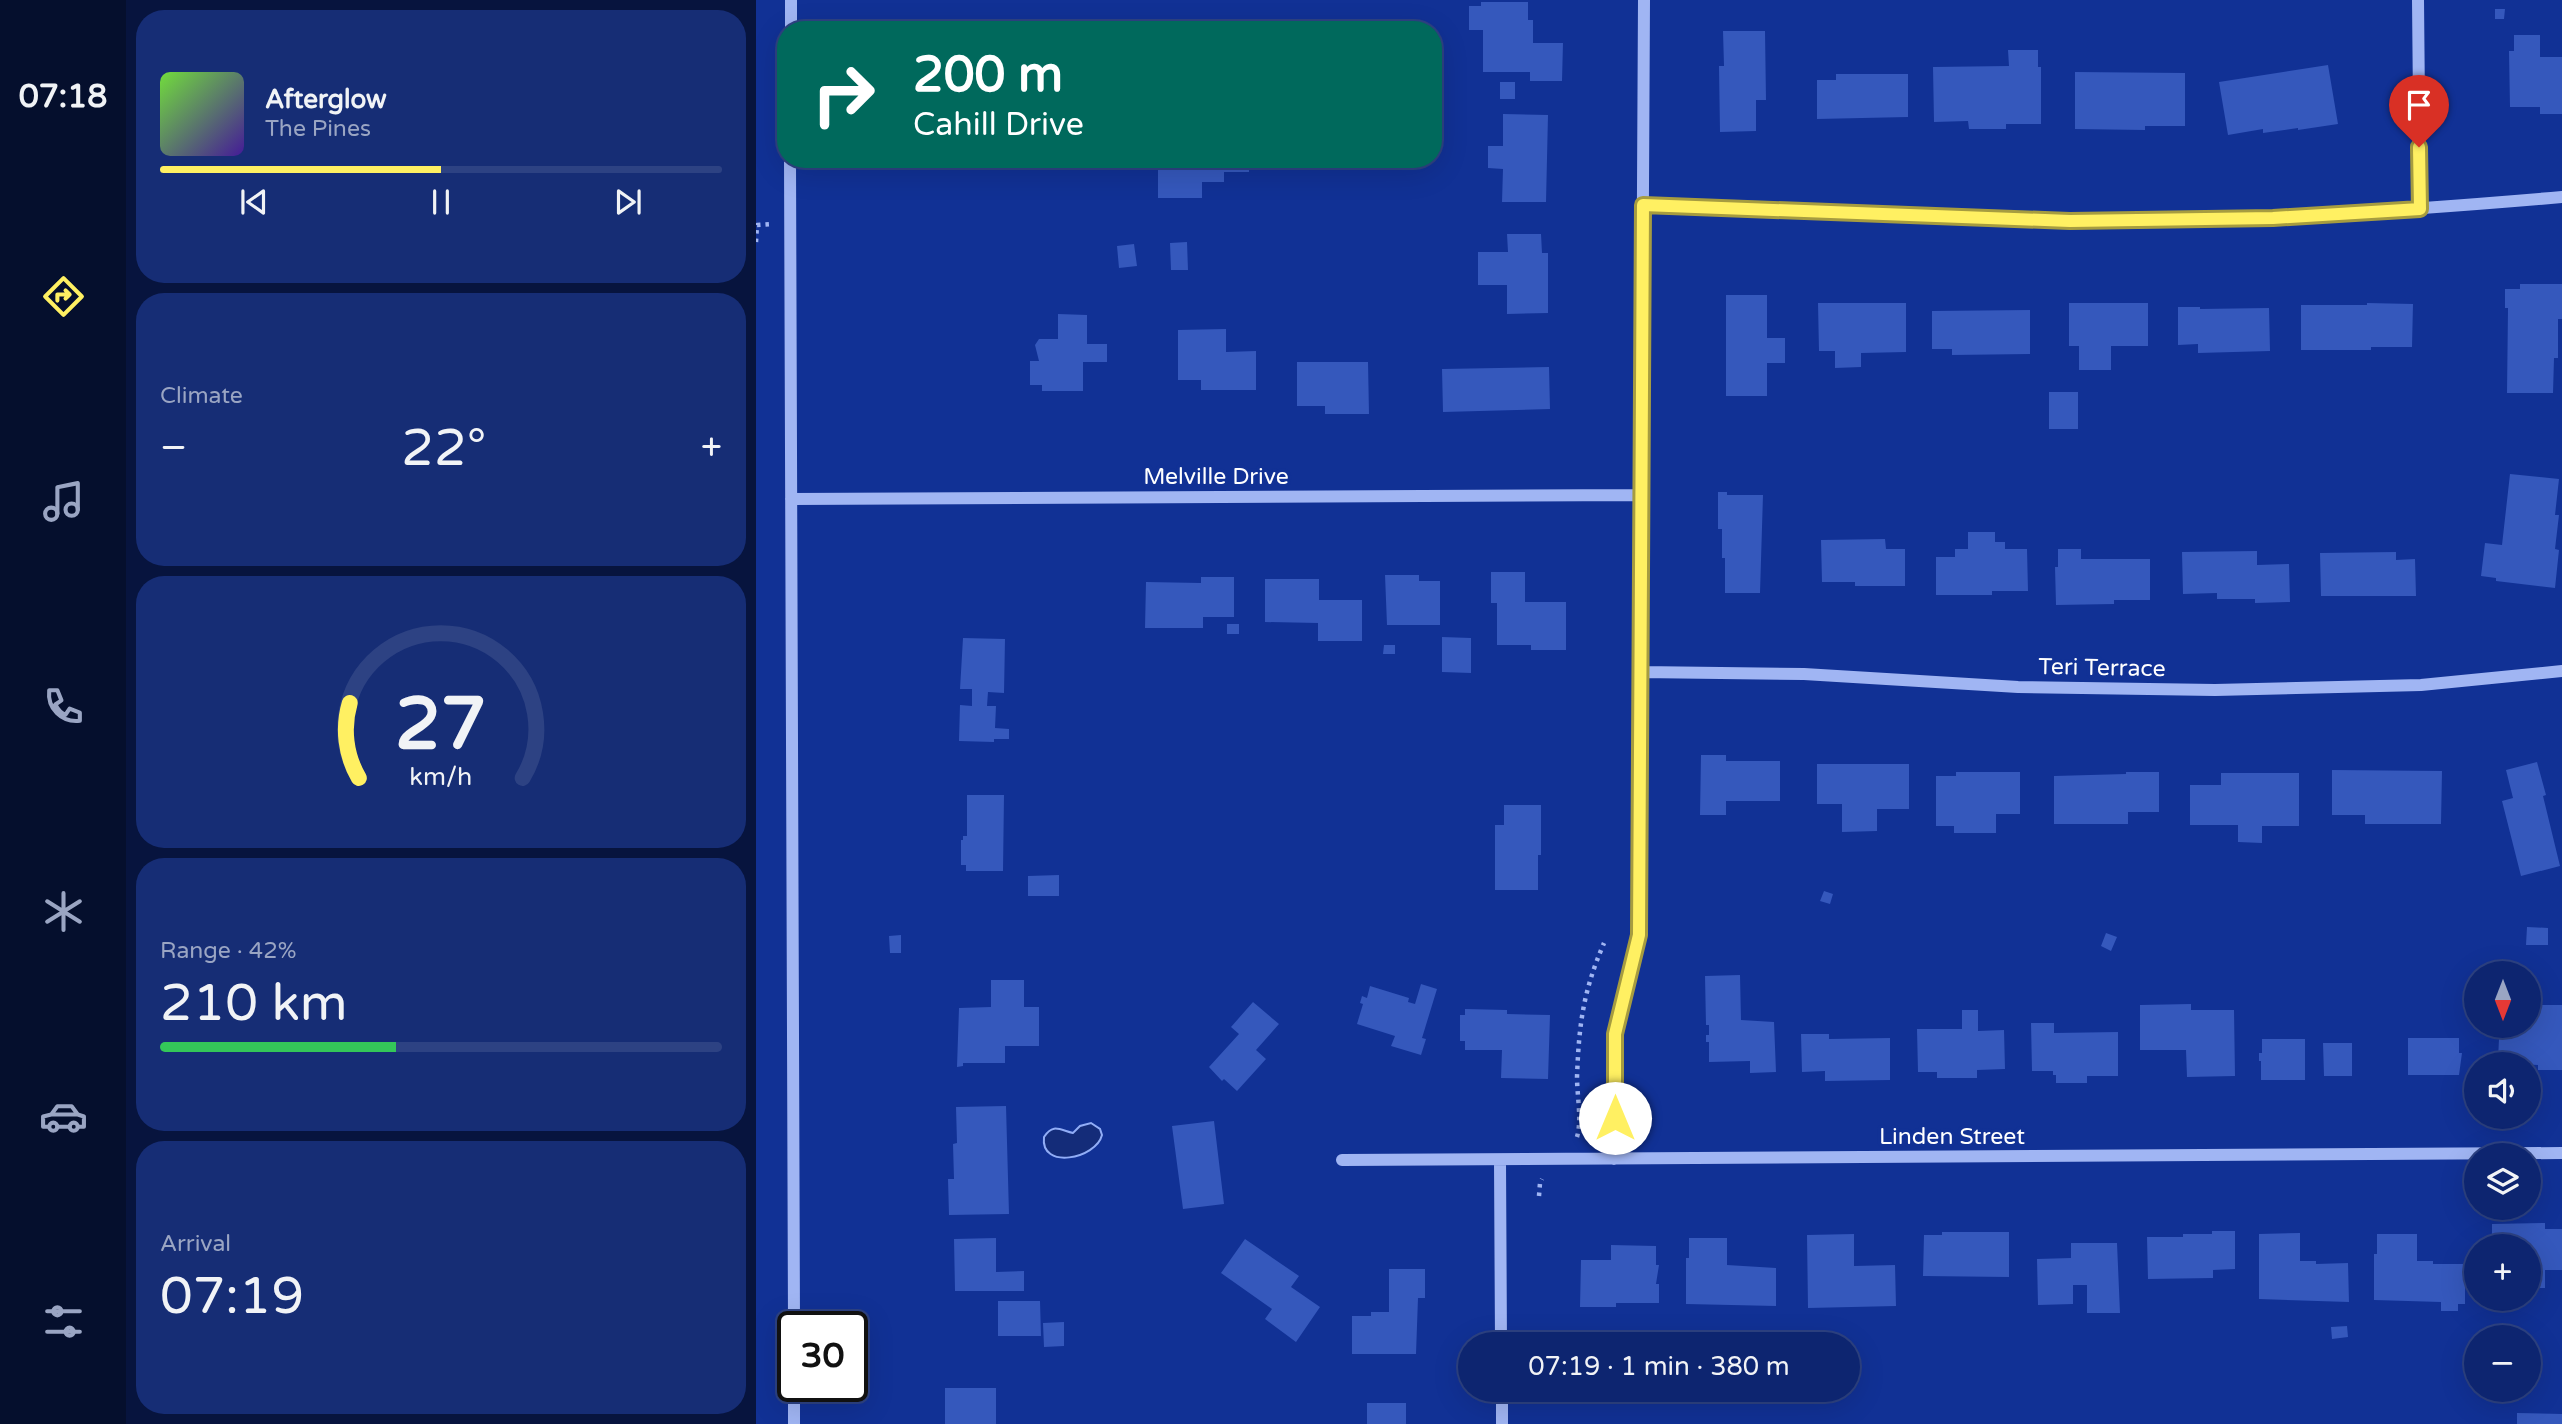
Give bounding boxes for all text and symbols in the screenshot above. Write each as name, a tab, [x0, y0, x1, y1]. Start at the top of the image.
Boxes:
text: 200 m	[913, 46, 1063, 105]
icon: right	[798, 49, 889, 140]
pin	[2389, 75, 2449, 147]
text: 07:18	[19, 78, 107, 116]
text: Afterglow	[265, 84, 387, 115]
icon: arrive	[2400, 86, 2438, 124]
text: Cahill Drive	[913, 106, 1084, 144]
text: The Pines	[265, 115, 371, 143]
icon: previous	[235, 183, 273, 221]
icon: pause	[422, 183, 460, 221]
icon: next	[609, 183, 647, 221]
icon: directions	[39, 272, 88, 321]
text: Climate	[160, 382, 243, 410]
text: 22°	[401, 417, 486, 480]
text: −	[160, 425, 187, 471]
text: +	[701, 425, 722, 471]
street label: Melville Drive	[1143, 463, 1289, 491]
icon: music	[39, 477, 88, 526]
street label: Teri Terrace	[2038, 653, 2166, 683]
text: 27	[395, 681, 487, 769]
icon: phone	[39, 682, 88, 731]
text: km/h	[410, 762, 472, 792]
icon: climate	[39, 887, 88, 936]
text: Range · 42%	[160, 937, 296, 965]
north arrow	[2464, 961, 2541, 1038]
map controls	[2464, 961, 2541, 1402]
text: 210 km	[160, 972, 348, 1035]
button: sound	[2464, 1052, 2541, 1129]
position arrow	[1578, 1081, 1652, 1155]
icon: car	[39, 1092, 88, 1141]
street label: Linden Street	[1879, 1123, 2025, 1151]
button: layers	[2464, 1143, 2541, 1220]
text: Arrival	[160, 1230, 231, 1258]
button: +	[2464, 1234, 2541, 1311]
text: 07:19	[160, 1265, 304, 1328]
icon: filters	[39, 1297, 88, 1346]
speed limit sign: 30	[777, 1311, 868, 1402]
button: −	[2464, 1325, 2541, 1402]
text: 07:19 · 1 min · 380 m	[1528, 1351, 1790, 1382]

